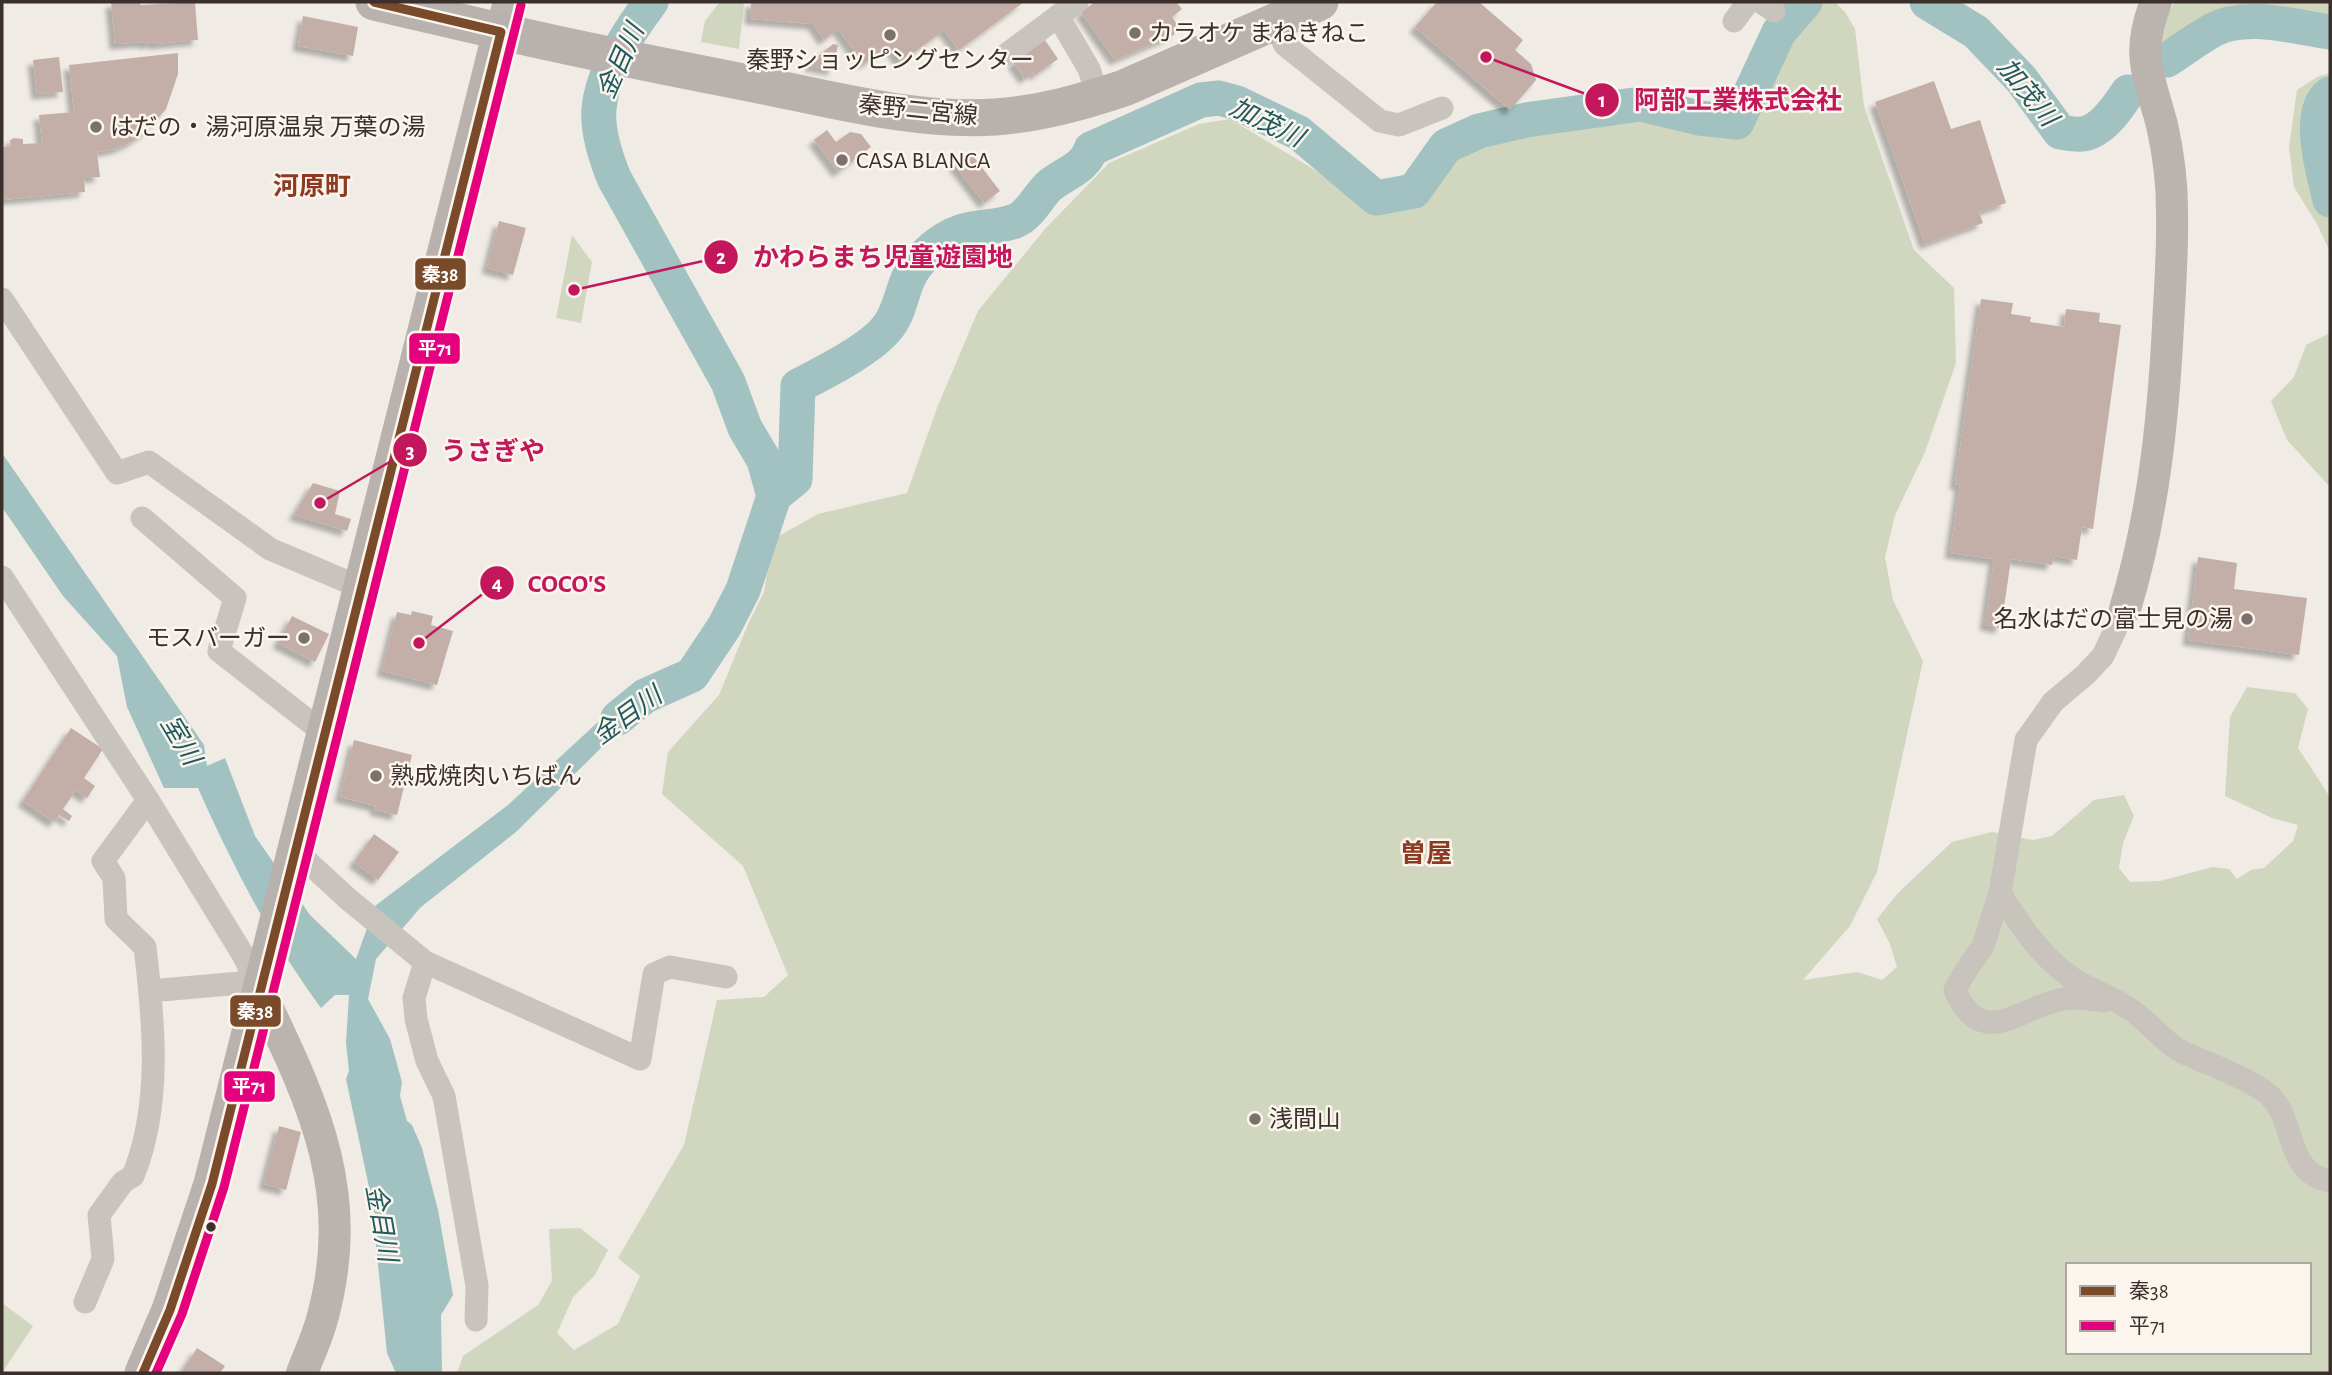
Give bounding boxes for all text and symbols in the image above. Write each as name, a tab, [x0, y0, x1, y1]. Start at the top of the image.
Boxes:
water label: 金目川	[592, 17, 650, 102]
place label: カラオケ まねきねこ	[1149, 21, 1369, 46]
marker: カラオケ まねきねこ	[1127, 25, 1143, 41]
marker: 秦野ショッピングセンター	[882, 27, 898, 43]
place label: 秦野ショッピングセンター	[746, 47, 1034, 73]
water label: 加茂川	[1993, 54, 2065, 133]
callout: 阿部工業株式会社	[1585, 77, 1856, 124]
text: 阿部工業株式会社	[1634, 86, 1842, 114]
text: 1	[1598, 90, 1606, 111]
street label: 秦野二宮線	[857, 91, 979, 129]
water label: 加茂川	[1226, 93, 1310, 153]
place label: はだの・湯河原温泉 万葉の湯	[110, 114, 425, 140]
marker: はだの・湯河原温泉 万葉の湯	[88, 119, 104, 135]
place label: CASA BLANCA	[856, 149, 991, 173]
marker: CASA BLANCA	[834, 152, 850, 168]
district label: 河原町	[273, 173, 351, 200]
callout: かわらまち児童遊園地	[704, 233, 1027, 280]
text: かわらまち児童遊園地	[753, 243, 1013, 271]
text: 2	[716, 247, 726, 268]
line badge: 秦38	[414, 257, 467, 291]
text: 秦38	[422, 264, 458, 285]
line badge: 平71	[408, 332, 461, 365]
text: 平71	[418, 340, 452, 359]
callout: うさぎや	[392, 427, 559, 474]
text: うさぎや	[441, 437, 545, 465]
text: 3	[405, 441, 415, 462]
callout: COCO'S	[479, 559, 621, 606]
text: COCO'S	[528, 571, 606, 597]
text: 4	[492, 573, 502, 594]
place label: 名水はだの富士見の湯	[1993, 606, 2233, 632]
marker: 名水はだの富士見の湯	[2239, 611, 2255, 627]
place label: モスバーガー	[146, 626, 290, 651]
marker: モスバーガー	[296, 630, 312, 646]
water label: 金目川	[588, 680, 669, 749]
water label: 室川	[156, 711, 207, 772]
place label: 熟成焼肉いちばん	[390, 763, 582, 789]
marker: 熟成焼肉いちばん	[368, 768, 384, 784]
district label: 曽屋	[1400, 839, 1452, 867]
line badge: 秦38	[229, 994, 282, 1028]
text: 秦38	[237, 1001, 273, 1022]
line badge: 平71	[223, 1070, 276, 1103]
text: 平71	[232, 1078, 266, 1097]
place label: 浅間山	[1269, 1106, 1341, 1132]
marker: 浅間山	[1247, 1111, 1263, 1127]
water label: 金目川	[361, 1182, 402, 1267]
unlabelled marker	[204, 1220, 218, 1234]
legend	[2066, 1263, 2311, 1354]
text: 秦38	[2129, 1280, 2169, 1302]
text: 平71	[2129, 1316, 2166, 1337]

